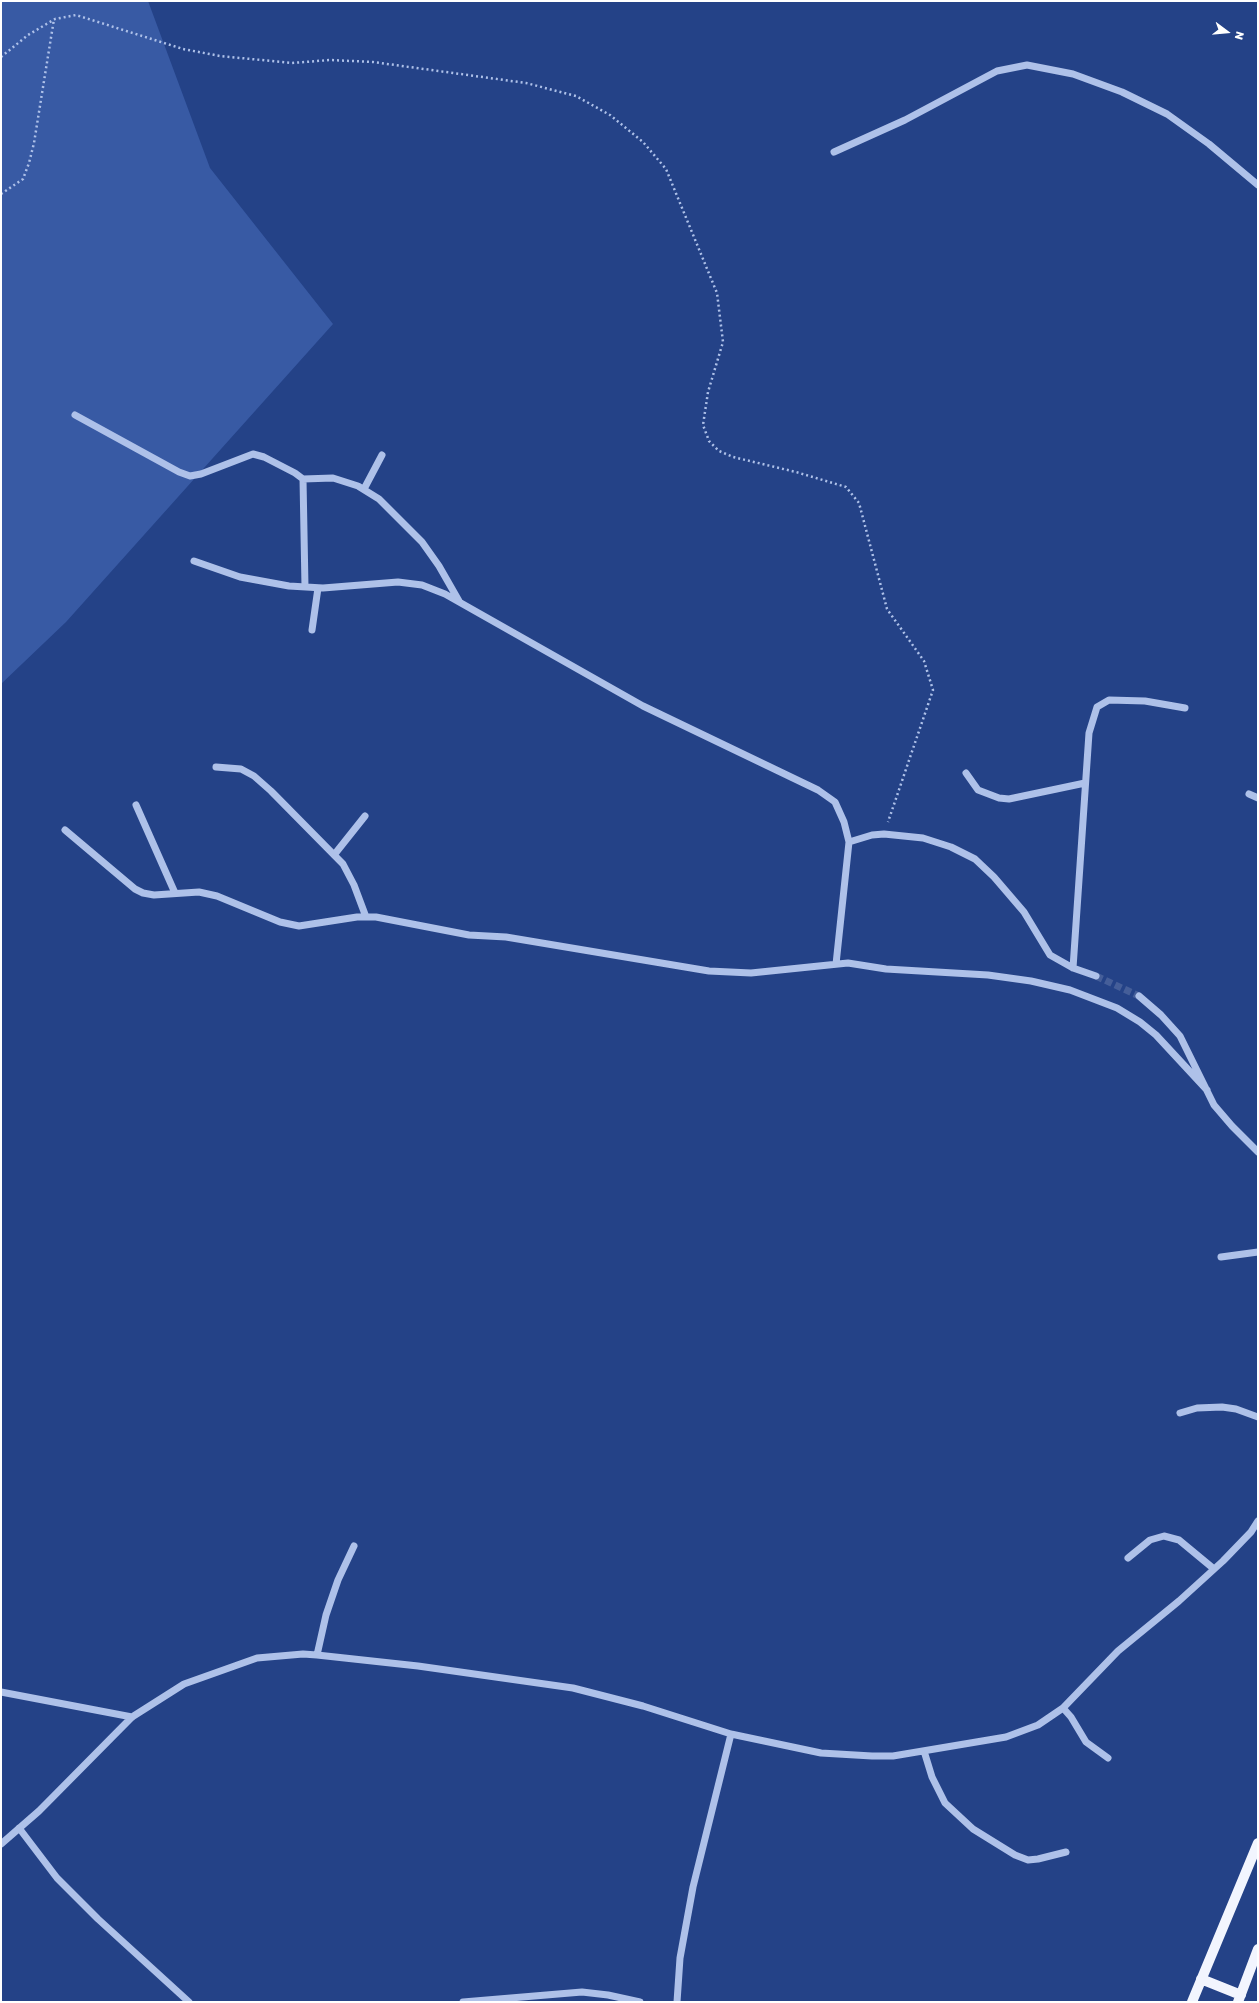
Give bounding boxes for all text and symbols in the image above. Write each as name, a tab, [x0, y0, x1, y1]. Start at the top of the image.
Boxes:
north arrow	[1207, 12, 1247, 52]
text: N	[1232, 30, 1246, 41]

